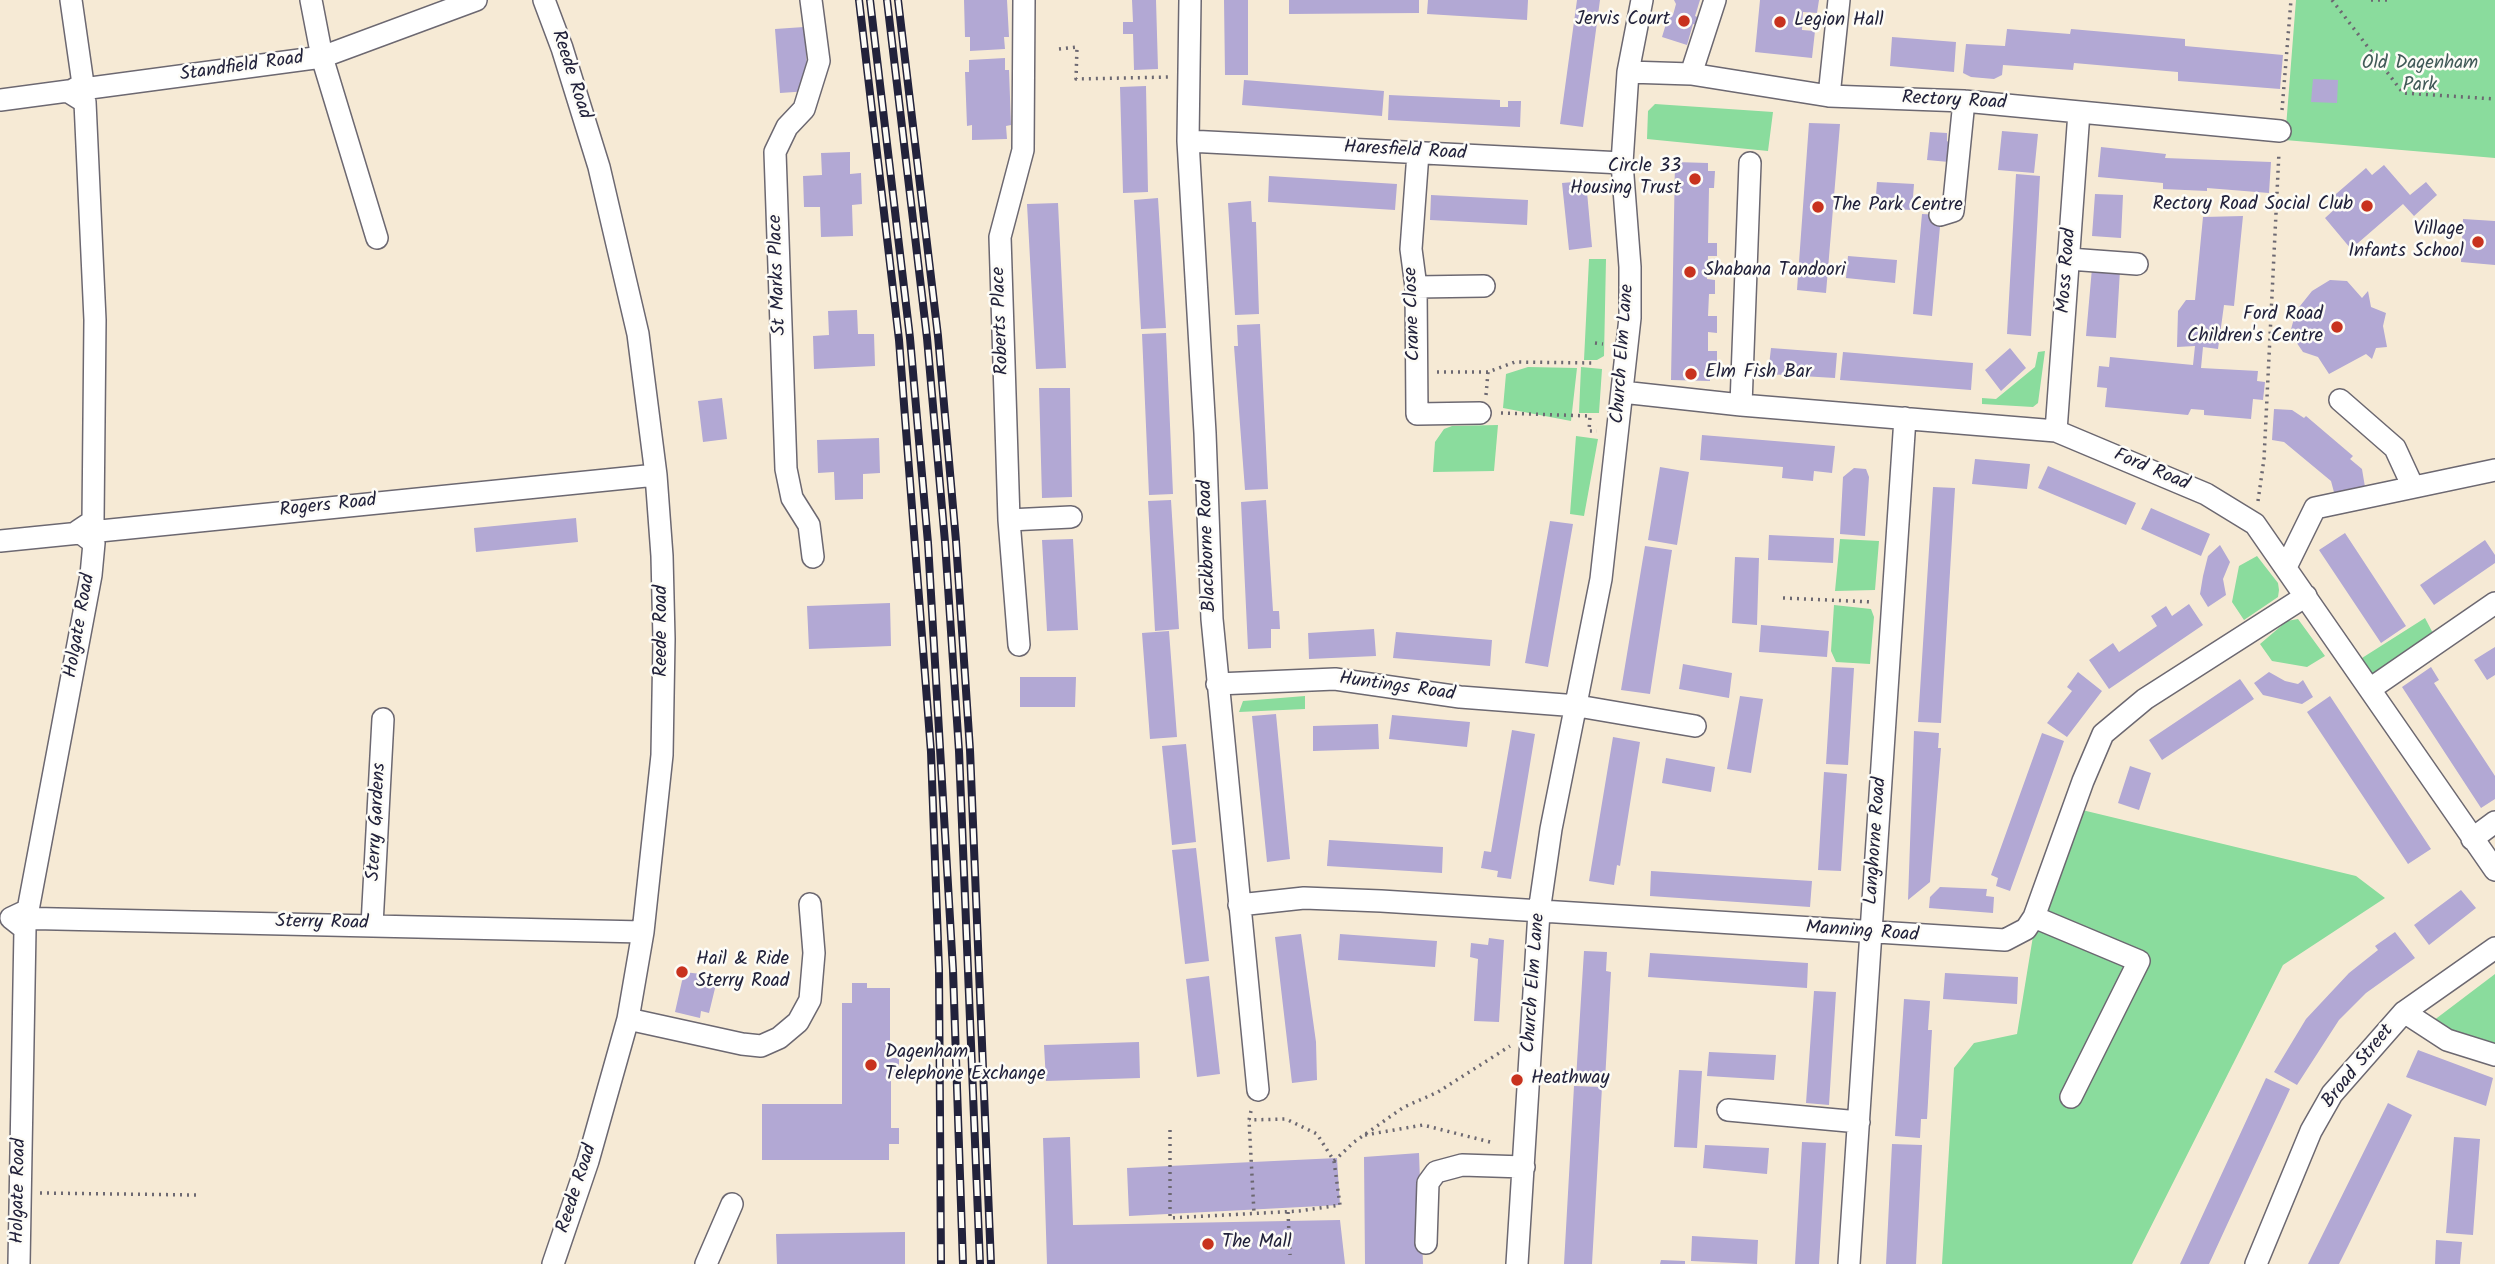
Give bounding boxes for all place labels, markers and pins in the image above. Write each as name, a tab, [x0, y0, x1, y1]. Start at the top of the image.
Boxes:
place label: Jervis Court	[1575, 10, 1670, 32]
place label: Legion Hall	[1794, 11, 1884, 33]
marker: Jervis Court	[1676, 13, 1692, 29]
marker: Legion Hall	[1772, 14, 1788, 30]
place label: Circle 33 Housing Trust	[1570, 157, 1681, 201]
marker: Circle 33 Housing Trust	[1687, 171, 1703, 187]
place label: Rectory Road Social Club	[2152, 195, 2353, 217]
place label: The Park Centre	[1832, 196, 1963, 218]
marker: Rectory Road Social Club	[2359, 198, 2375, 214]
marker: The Park Centre	[1810, 199, 1826, 215]
place label: Village Infants School	[2348, 220, 2464, 264]
marker: Village Infants School	[2470, 234, 2486, 250]
place label: Shabana Tandoori	[1704, 261, 1845, 283]
marker: Shabana Tandoori	[1682, 264, 1698, 280]
place label: Ford Road Children's Centre	[2187, 305, 2323, 349]
marker: Ford Road Children's Centre	[2329, 319, 2345, 335]
place label: Elm Fish Bar	[1705, 363, 1811, 385]
marker: Elm Fish Bar	[1683, 366, 1699, 382]
place label: Hail & Ride Sterry Road	[696, 950, 789, 994]
marker: Hail & Ride Sterry Road	[674, 964, 690, 980]
place label: Dagenham Telephone Exchange	[885, 1043, 1046, 1087]
marker: Dagenham Telephone Exchange	[863, 1057, 879, 1073]
place label: Heathway	[1531, 1069, 1609, 1091]
marker: Heathway	[1509, 1072, 1525, 1088]
place label: The Mall	[1222, 1233, 1292, 1255]
marker: The Mall	[1200, 1236, 1216, 1252]

